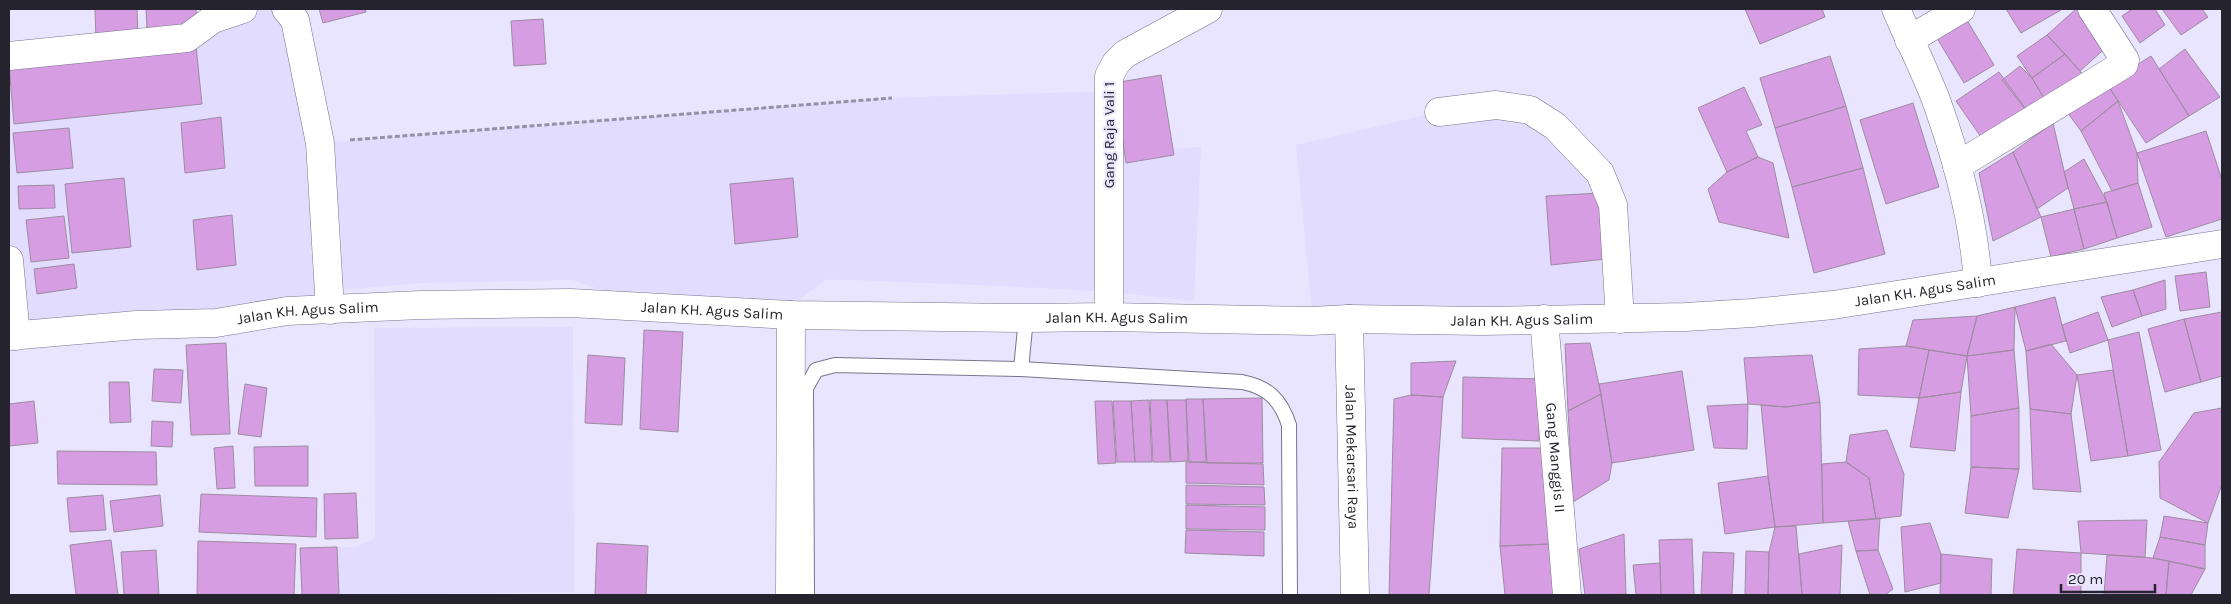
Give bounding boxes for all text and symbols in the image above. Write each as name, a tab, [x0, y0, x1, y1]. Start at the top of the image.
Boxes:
street label: Gang Raja Vali 1	[1100, 82, 1118, 188]
street label: Jalan KH. Agus Salim	[1853, 271, 1997, 310]
street label: Jalan KH. Agus Salim	[235, 298, 379, 328]
street label: Jalan KH. Agus Salim	[640, 298, 784, 324]
street label: Jalan KH. Agus Salim	[1046, 308, 1188, 328]
street label: Jalan KH. Agus Salim	[1450, 310, 1593, 330]
street label: Jalan Mekarsari Raya	[1341, 385, 1363, 529]
street label: Gang Manggis II	[1542, 402, 1569, 513]
scale bar	[2061, 562, 2155, 594]
text: 20 m	[2068, 570, 2103, 588]

